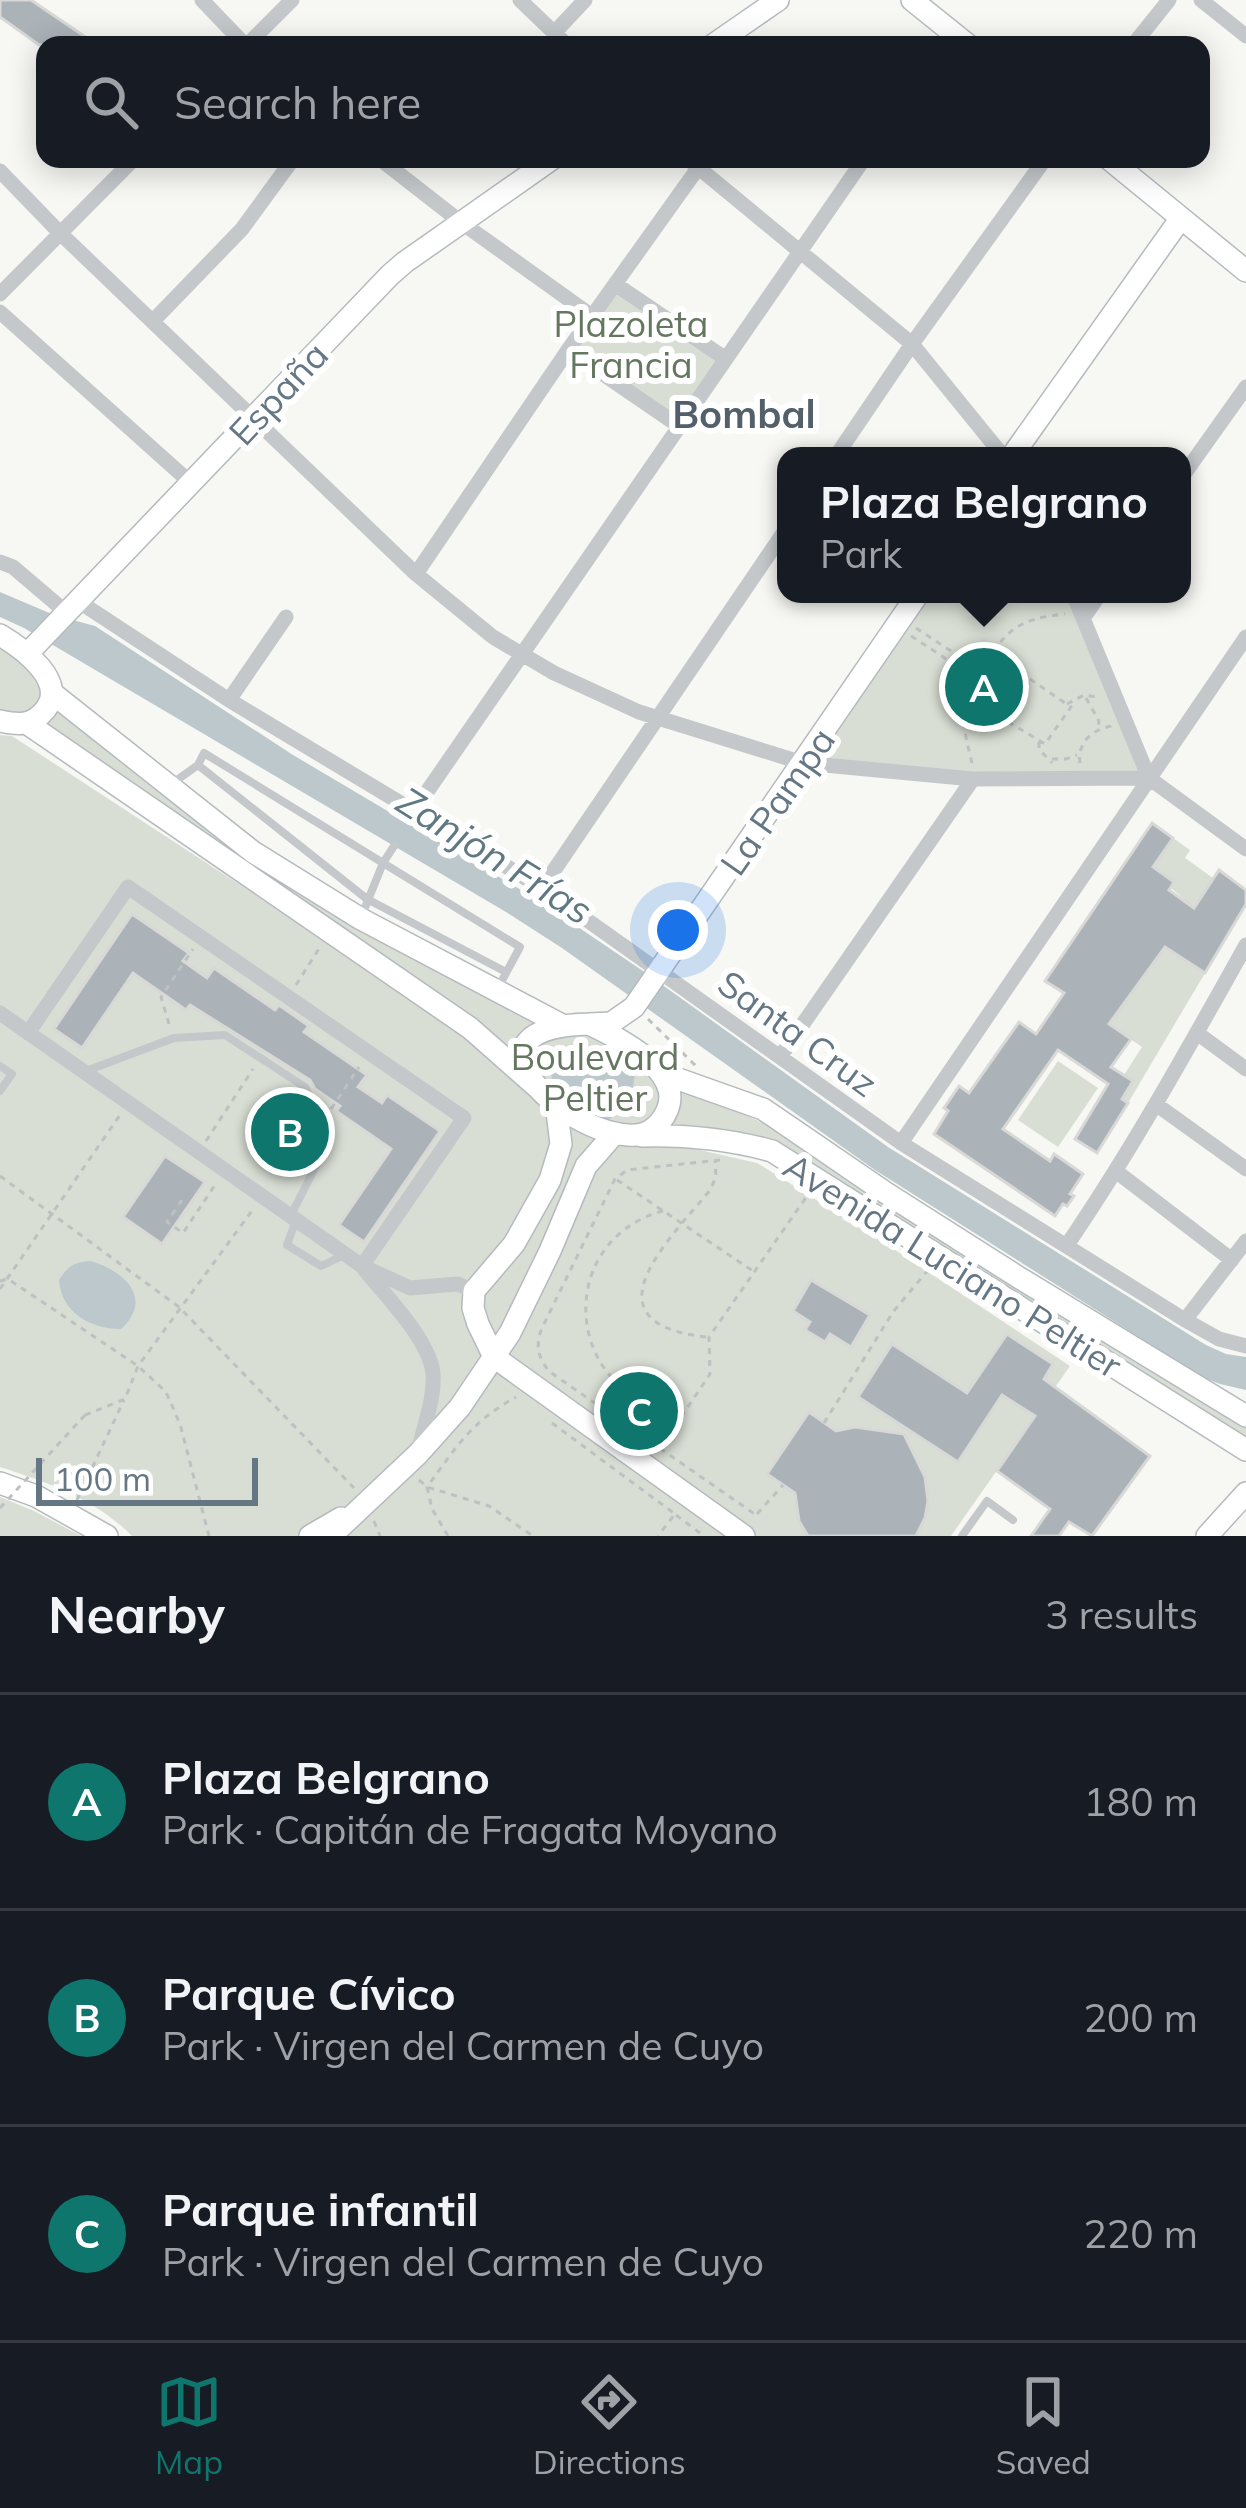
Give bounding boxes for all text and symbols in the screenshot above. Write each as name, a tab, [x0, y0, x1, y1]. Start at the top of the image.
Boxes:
search box	[36, 36, 1210, 168]
icon: search	[78, 69, 144, 135]
text: Search here	[174, 74, 421, 130]
park label: Plazoleta Francia	[554, 301, 708, 387]
street label: España	[219, 332, 337, 454]
district label: Bombal	[672, 389, 816, 438]
popup	[777, 447, 1191, 603]
text: Plaza Belgrano	[820, 473, 1148, 529]
text: Park	[820, 529, 902, 578]
pin: A	[945, 642, 1023, 732]
street label: La Pampa	[710, 719, 844, 883]
water label: Zanjón Frías	[388, 776, 602, 934]
your location	[648, 900, 708, 960]
street label: Santa Cruz	[710, 960, 886, 1106]
park label: Boulevard Peltier	[511, 1034, 679, 1120]
pin: B	[251, 1087, 329, 1177]
street label: Avenida Luciano Peltier	[776, 1143, 1130, 1387]
pin: C	[600, 1366, 678, 1456]
scale bar	[36, 1452, 258, 1505]
text: 100 m	[54, 1458, 151, 1499]
text: Nearby	[48, 1582, 225, 1646]
text: 3 results	[1045, 1590, 1198, 1639]
text: Plaza Belgrano	[162, 1749, 490, 1805]
text: A	[72, 1777, 102, 1826]
text: 180 m	[1083, 1777, 1198, 1826]
text: Park · Capitán de Fragata Moyano	[162, 1805, 778, 1854]
text: Parque Cívico	[162, 1965, 456, 2021]
text: B	[74, 1993, 100, 2042]
text: 200 m	[1083, 1993, 1198, 2042]
text: Park · Virgen del Carmen de Cuyo	[162, 2021, 764, 2070]
text: Parque infantil	[162, 2181, 479, 2237]
text: C	[74, 2209, 100, 2258]
text: 220 m	[1083, 2209, 1198, 2258]
text: Park · Virgen del Carmen de Cuyo	[162, 2237, 764, 2286]
tab: Map	[155, 2369, 223, 2482]
tab: Directions	[533, 2369, 686, 2482]
tab: Saved	[996, 2369, 1091, 2482]

